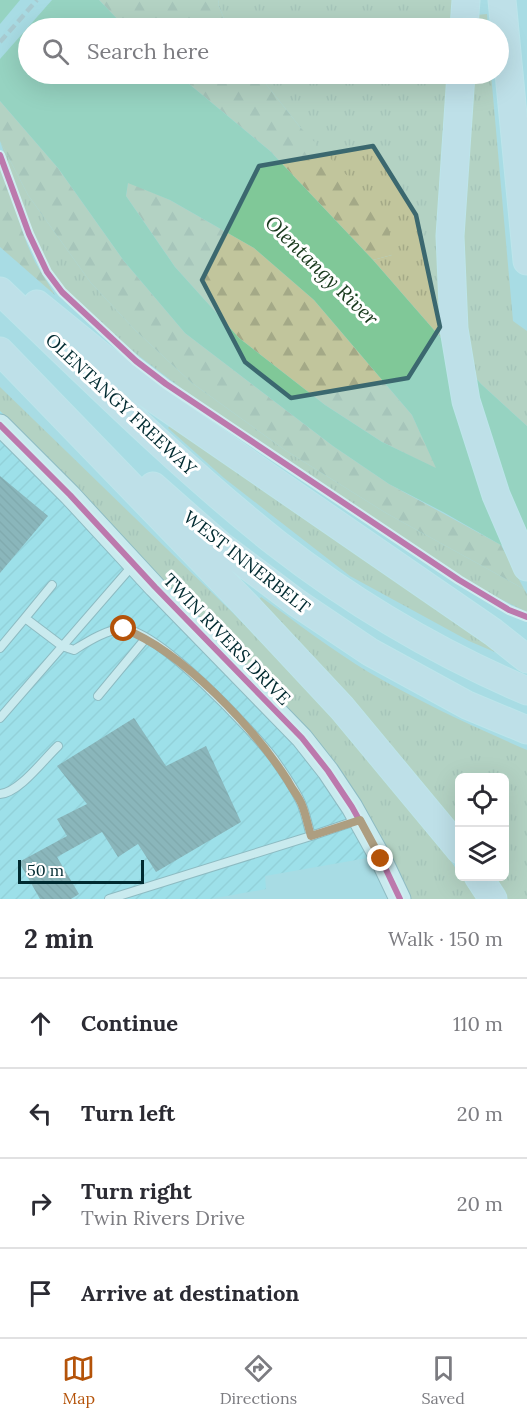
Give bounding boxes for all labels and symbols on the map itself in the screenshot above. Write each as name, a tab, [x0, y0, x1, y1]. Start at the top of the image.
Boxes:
water label: Olentangy River	[260, 210, 384, 331]
street label: OLENTANGY FREEWAY	[41, 328, 202, 480]
street label: WEST INNERBELT	[179, 505, 315, 619]
street label: TWIN RIVERS DRIVE	[158, 568, 296, 710]
route start	[110, 615, 136, 641]
route end	[367, 845, 393, 871]
scale bar	[18, 857, 144, 884]

